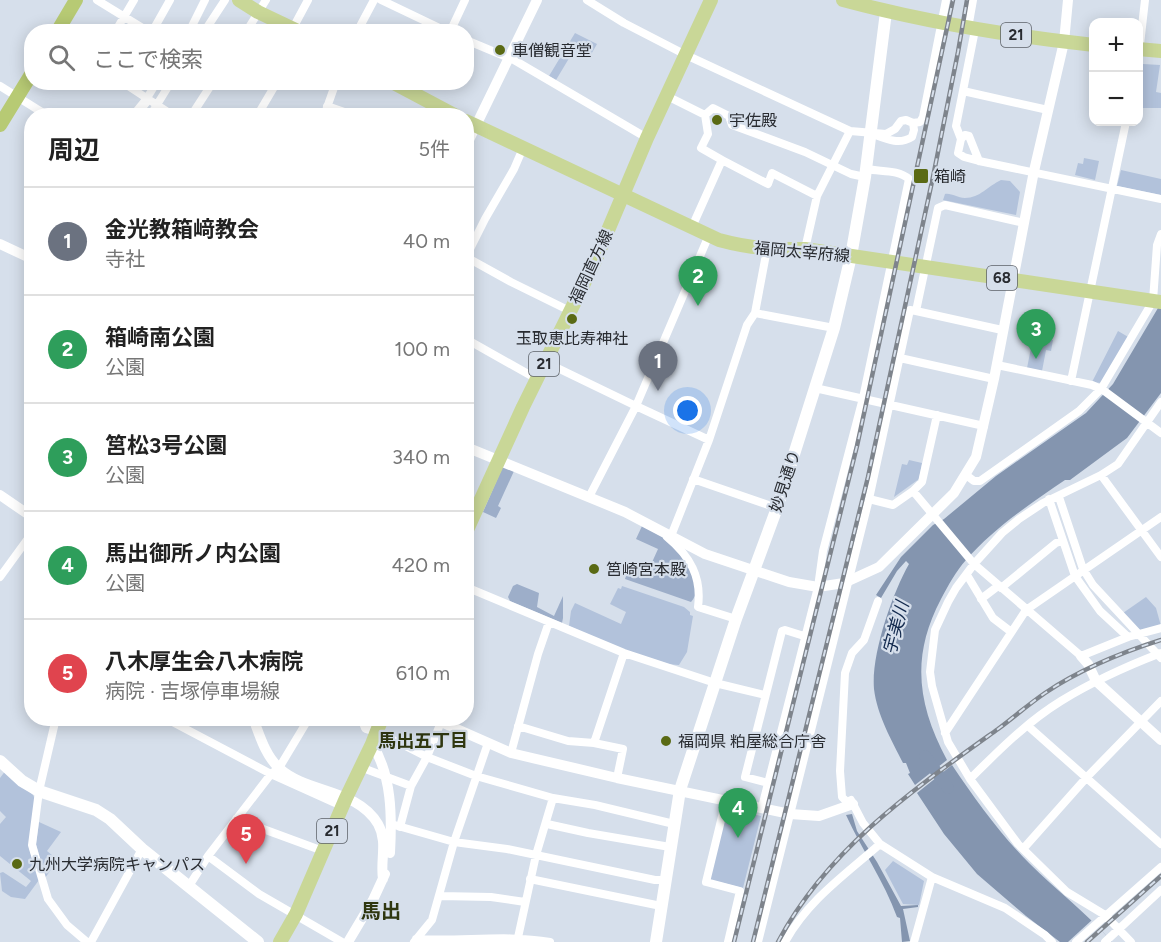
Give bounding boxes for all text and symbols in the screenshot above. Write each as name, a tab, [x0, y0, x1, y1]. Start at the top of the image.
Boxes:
map controls	[1089, 18, 1143, 126]
button: +	[1089, 18, 1143, 72]
road number: 21	[1001, 23, 1031, 47]
search box	[24, 24, 474, 90]
icon: search	[45, 41, 78, 74]
place label: 車僧観音堂	[512, 41, 592, 60]
marker: 車僧観音堂	[493, 43, 507, 57]
text: ここで検索	[93, 46, 203, 73]
button: −	[1089, 72, 1143, 126]
place label: 宇佐殿	[729, 111, 777, 130]
marker: 宇佐殿	[710, 113, 724, 127]
text: 周辺	[48, 134, 100, 166]
text: 5件	[419, 137, 450, 161]
marker: 箱崎	[912, 167, 930, 185]
place label: 箱崎	[934, 167, 966, 186]
text: 金光教箱﨑教会	[105, 216, 259, 243]
street label: 福岡直方線	[565, 227, 617, 307]
text: 1	[63, 229, 72, 253]
text: 40 m	[403, 229, 450, 253]
street label: 福岡太宰府線	[753, 238, 851, 266]
text: 寺社	[105, 247, 145, 271]
pin: 2	[678, 256, 718, 306]
road number: 68	[987, 266, 1017, 290]
pin: 3	[1016, 310, 1056, 359]
marker: 玉取恵比寿神社	[565, 312, 579, 326]
text: 箱崎南公園	[105, 324, 215, 351]
place label: 玉取恵比寿神社	[516, 329, 628, 348]
text: 2	[62, 337, 73, 361]
text: 100 m	[394, 337, 450, 361]
pin: 1	[638, 342, 678, 391]
road number: 21	[529, 352, 559, 376]
text: 公園	[105, 355, 145, 379]
your location	[673, 396, 702, 425]
text: 筥松3号公園	[105, 432, 227, 459]
text: 3	[62, 445, 73, 469]
text: 340 m	[392, 445, 450, 469]
street label: 妙見通り	[766, 448, 804, 514]
text: 公園	[105, 463, 145, 487]
text: 馬出御所ノ内公園	[105, 540, 281, 567]
text: 4	[61, 553, 74, 577]
text: 420 m	[392, 553, 450, 577]
place label: 筥崎宮本殿	[606, 560, 686, 579]
marker: 筥崎宮本殿	[587, 562, 601, 576]
text: 公園	[105, 571, 145, 595]
water label: 宇美川	[878, 597, 914, 657]
text: 八木厚生会八木病院	[105, 648, 303, 675]
text: 5	[62, 661, 73, 685]
text: 610 m	[396, 661, 450, 685]
text: 病院 · 吉塚停車場線	[105, 679, 280, 703]
district label: 馬出五丁目	[378, 730, 468, 752]
place label: 福岡県 粕屋総合庁舎	[678, 732, 826, 751]
marker: 福岡県 粕屋総合庁舎	[659, 734, 673, 748]
pin: 4	[718, 788, 758, 838]
pin: 5	[226, 814, 266, 864]
road number: 21	[317, 819, 347, 843]
place label: 九州大学病院キャンパス	[29, 855, 205, 874]
marker: 九州大学病院キャンパス	[10, 857, 24, 871]
district label: 馬出	[361, 899, 401, 923]

